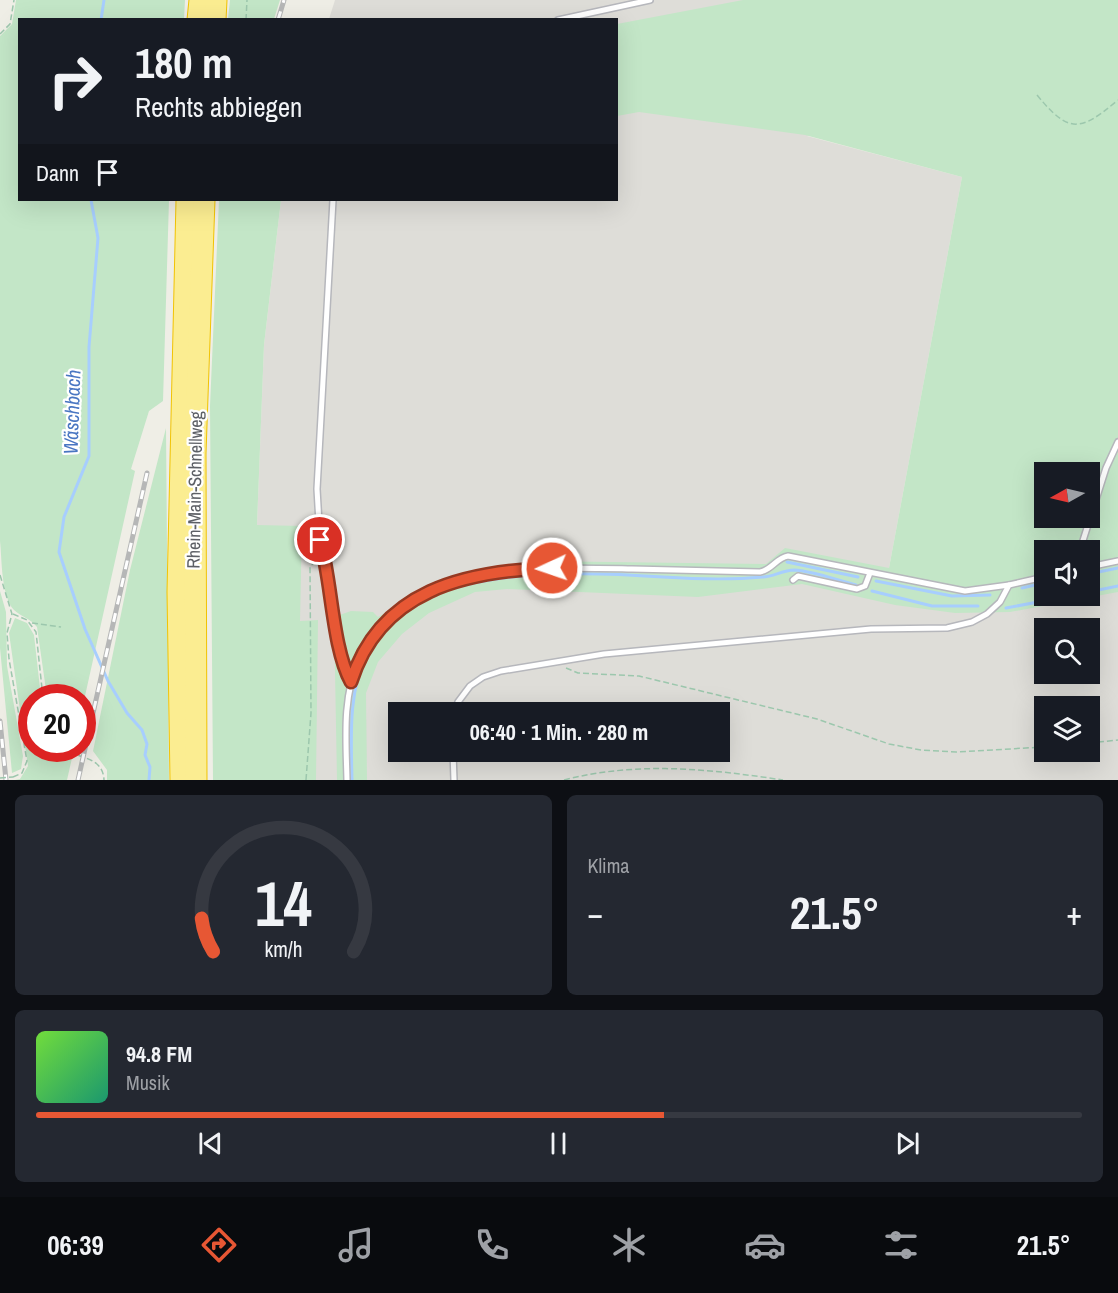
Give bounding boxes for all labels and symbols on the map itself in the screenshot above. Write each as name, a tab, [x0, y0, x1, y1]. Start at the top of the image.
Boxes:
water label: Wäschbach	[57, 369, 86, 455]
street label: Rhein-Main-Schnellweg	[181, 410, 208, 569]
north arrow	[1034, 462, 1100, 528]
pin	[294, 514, 345, 565]
position arrow	[520, 536, 584, 600]
speed limit sign: 20	[18, 684, 96, 762]

